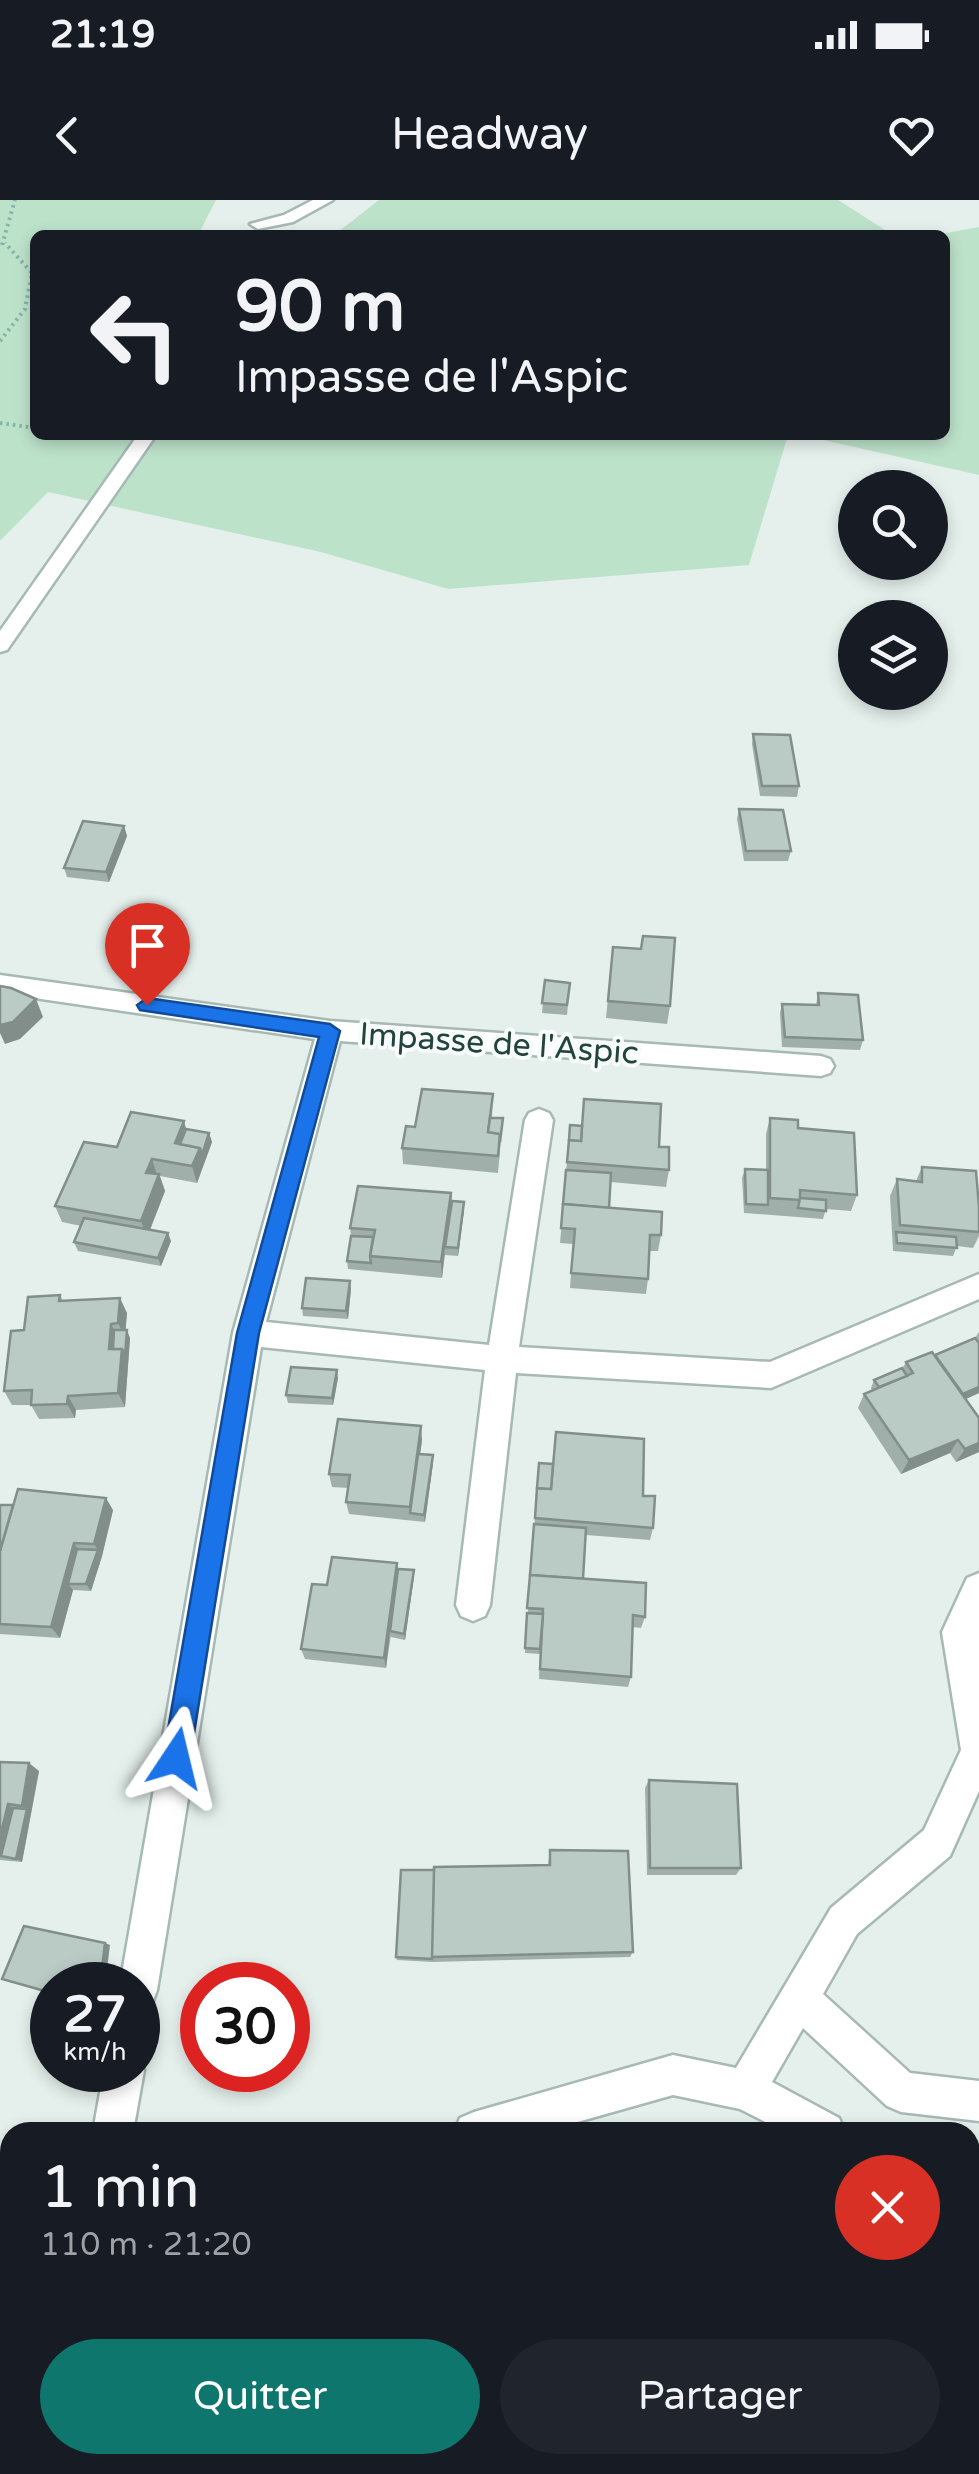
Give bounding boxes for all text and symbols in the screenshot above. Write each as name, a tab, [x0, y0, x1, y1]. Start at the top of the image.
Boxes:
text: 21:19	[50, 12, 155, 58]
icon: back	[40, 108, 95, 163]
text: Headway	[391, 108, 588, 162]
icon: heart	[884, 108, 939, 163]
text: 90 m	[235, 266, 405, 350]
icon: left	[70, 270, 200, 400]
text: Impasse de l'Aspic	[235, 351, 628, 405]
map controls	[838, 470, 948, 710]
button: search	[838, 470, 948, 580]
button: layers	[838, 600, 948, 710]
pin	[105, 903, 190, 1006]
icon: arrive	[120, 918, 175, 973]
street label: Impasse de l'Aspic	[358, 1015, 640, 1073]
position arrow	[124, 1706, 228, 1810]
speed limit sign: 30	[180, 1962, 310, 2092]
text: 27	[64, 1985, 126, 2045]
text: km/h	[64, 2037, 126, 2067]
text: 1 min	[40, 2152, 200, 2224]
button: close	[835, 2155, 940, 2260]
text: 110 m · 21:20	[40, 2226, 252, 2264]
button: Quitter	[40, 2339, 480, 2454]
button: Partager	[500, 2339, 940, 2454]

